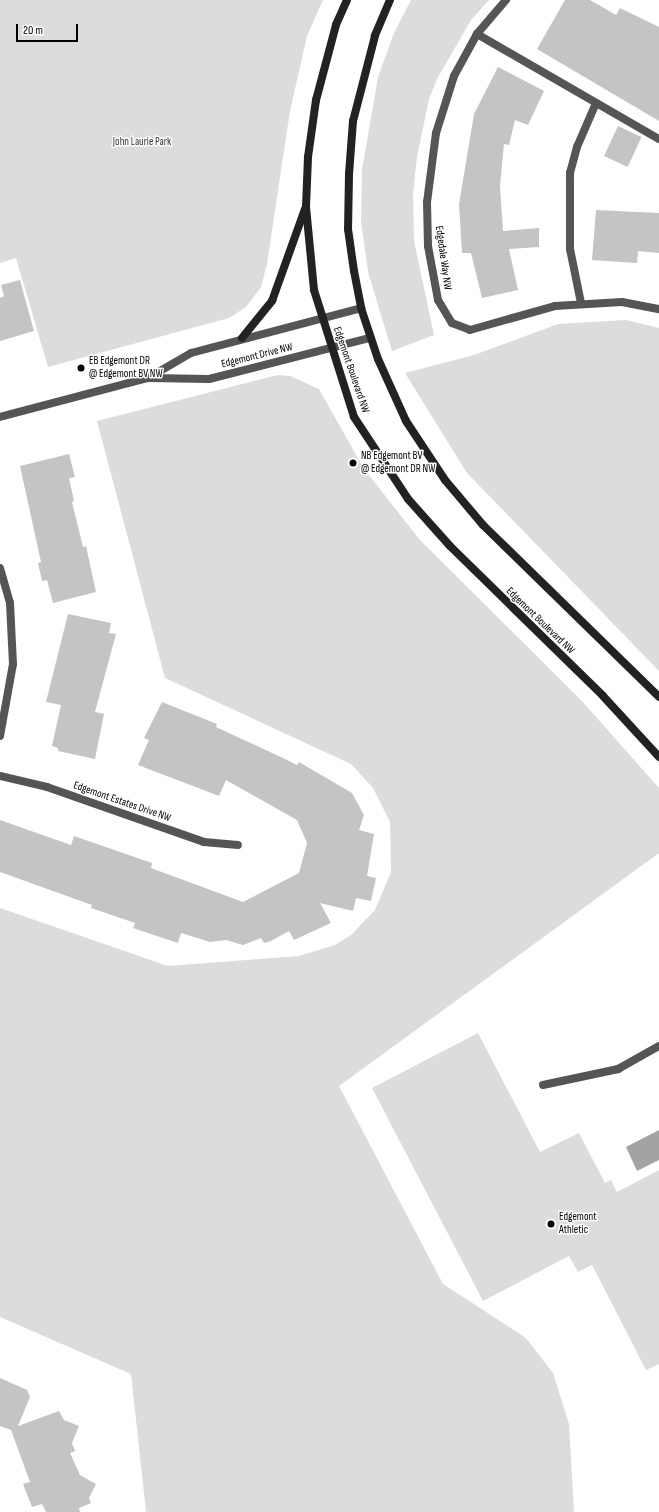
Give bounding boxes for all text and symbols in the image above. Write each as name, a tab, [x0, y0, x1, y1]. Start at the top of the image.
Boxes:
scale bar	[18, 16, 80, 42]
text: 20 m	[23, 23, 43, 38]
park label: John Laurie Park	[113, 135, 171, 149]
street label: Edgedale Way NW	[432, 225, 454, 291]
street label: Edgemont Boulevard NW	[330, 325, 372, 415]
street label: Edgemont Drive NW	[220, 341, 294, 371]
place label: EB Edgemont DR @ Edgemont BV NW	[89, 355, 163, 381]
marker: EB Edgemont DR @ Edgemont BV NW	[76, 363, 86, 373]
place label: NB Edgemont BV @ Edgemont DR NW	[361, 450, 435, 476]
marker: NB Edgemont BV @ Edgemont DR NW	[348, 458, 358, 468]
street label: Edgemont Boulevard NW	[503, 585, 577, 657]
street label: Edgemont Estates Drive NW	[71, 779, 173, 825]
place label: Edgemont Athletic	[559, 1211, 597, 1237]
marker: Edgemont Athletic	[546, 1219, 556, 1229]

